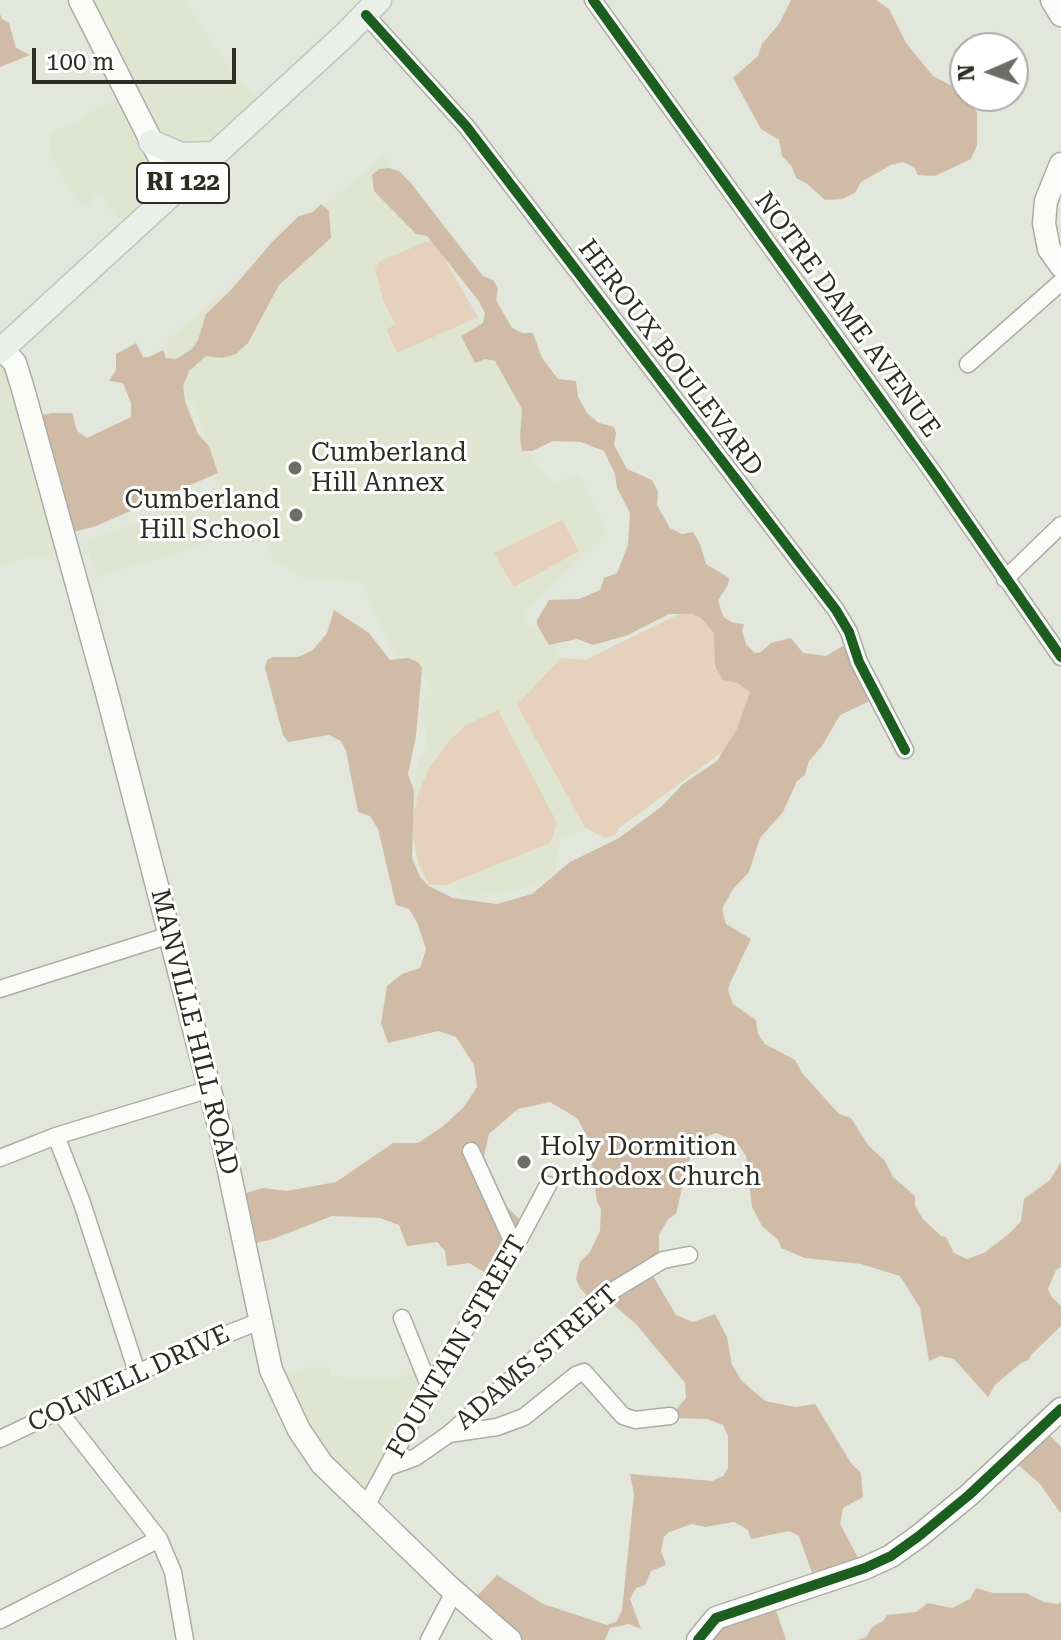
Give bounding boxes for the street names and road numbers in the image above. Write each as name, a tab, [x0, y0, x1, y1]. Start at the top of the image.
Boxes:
road number: RI 122	[137, 163, 229, 203]
street label: NOTRE DAME AVENUE	[748, 186, 946, 444]
street label: HEROUX BOULEVARD	[571, 234, 769, 482]
street label: MANVILLE HILL ROAD	[143, 886, 245, 1178]
street label: FOUNTAIN STREET	[381, 1230, 533, 1464]
street label: ADAMS STREET	[449, 1279, 625, 1437]
street label: COLWELL DRIVE	[23, 1319, 235, 1439]

